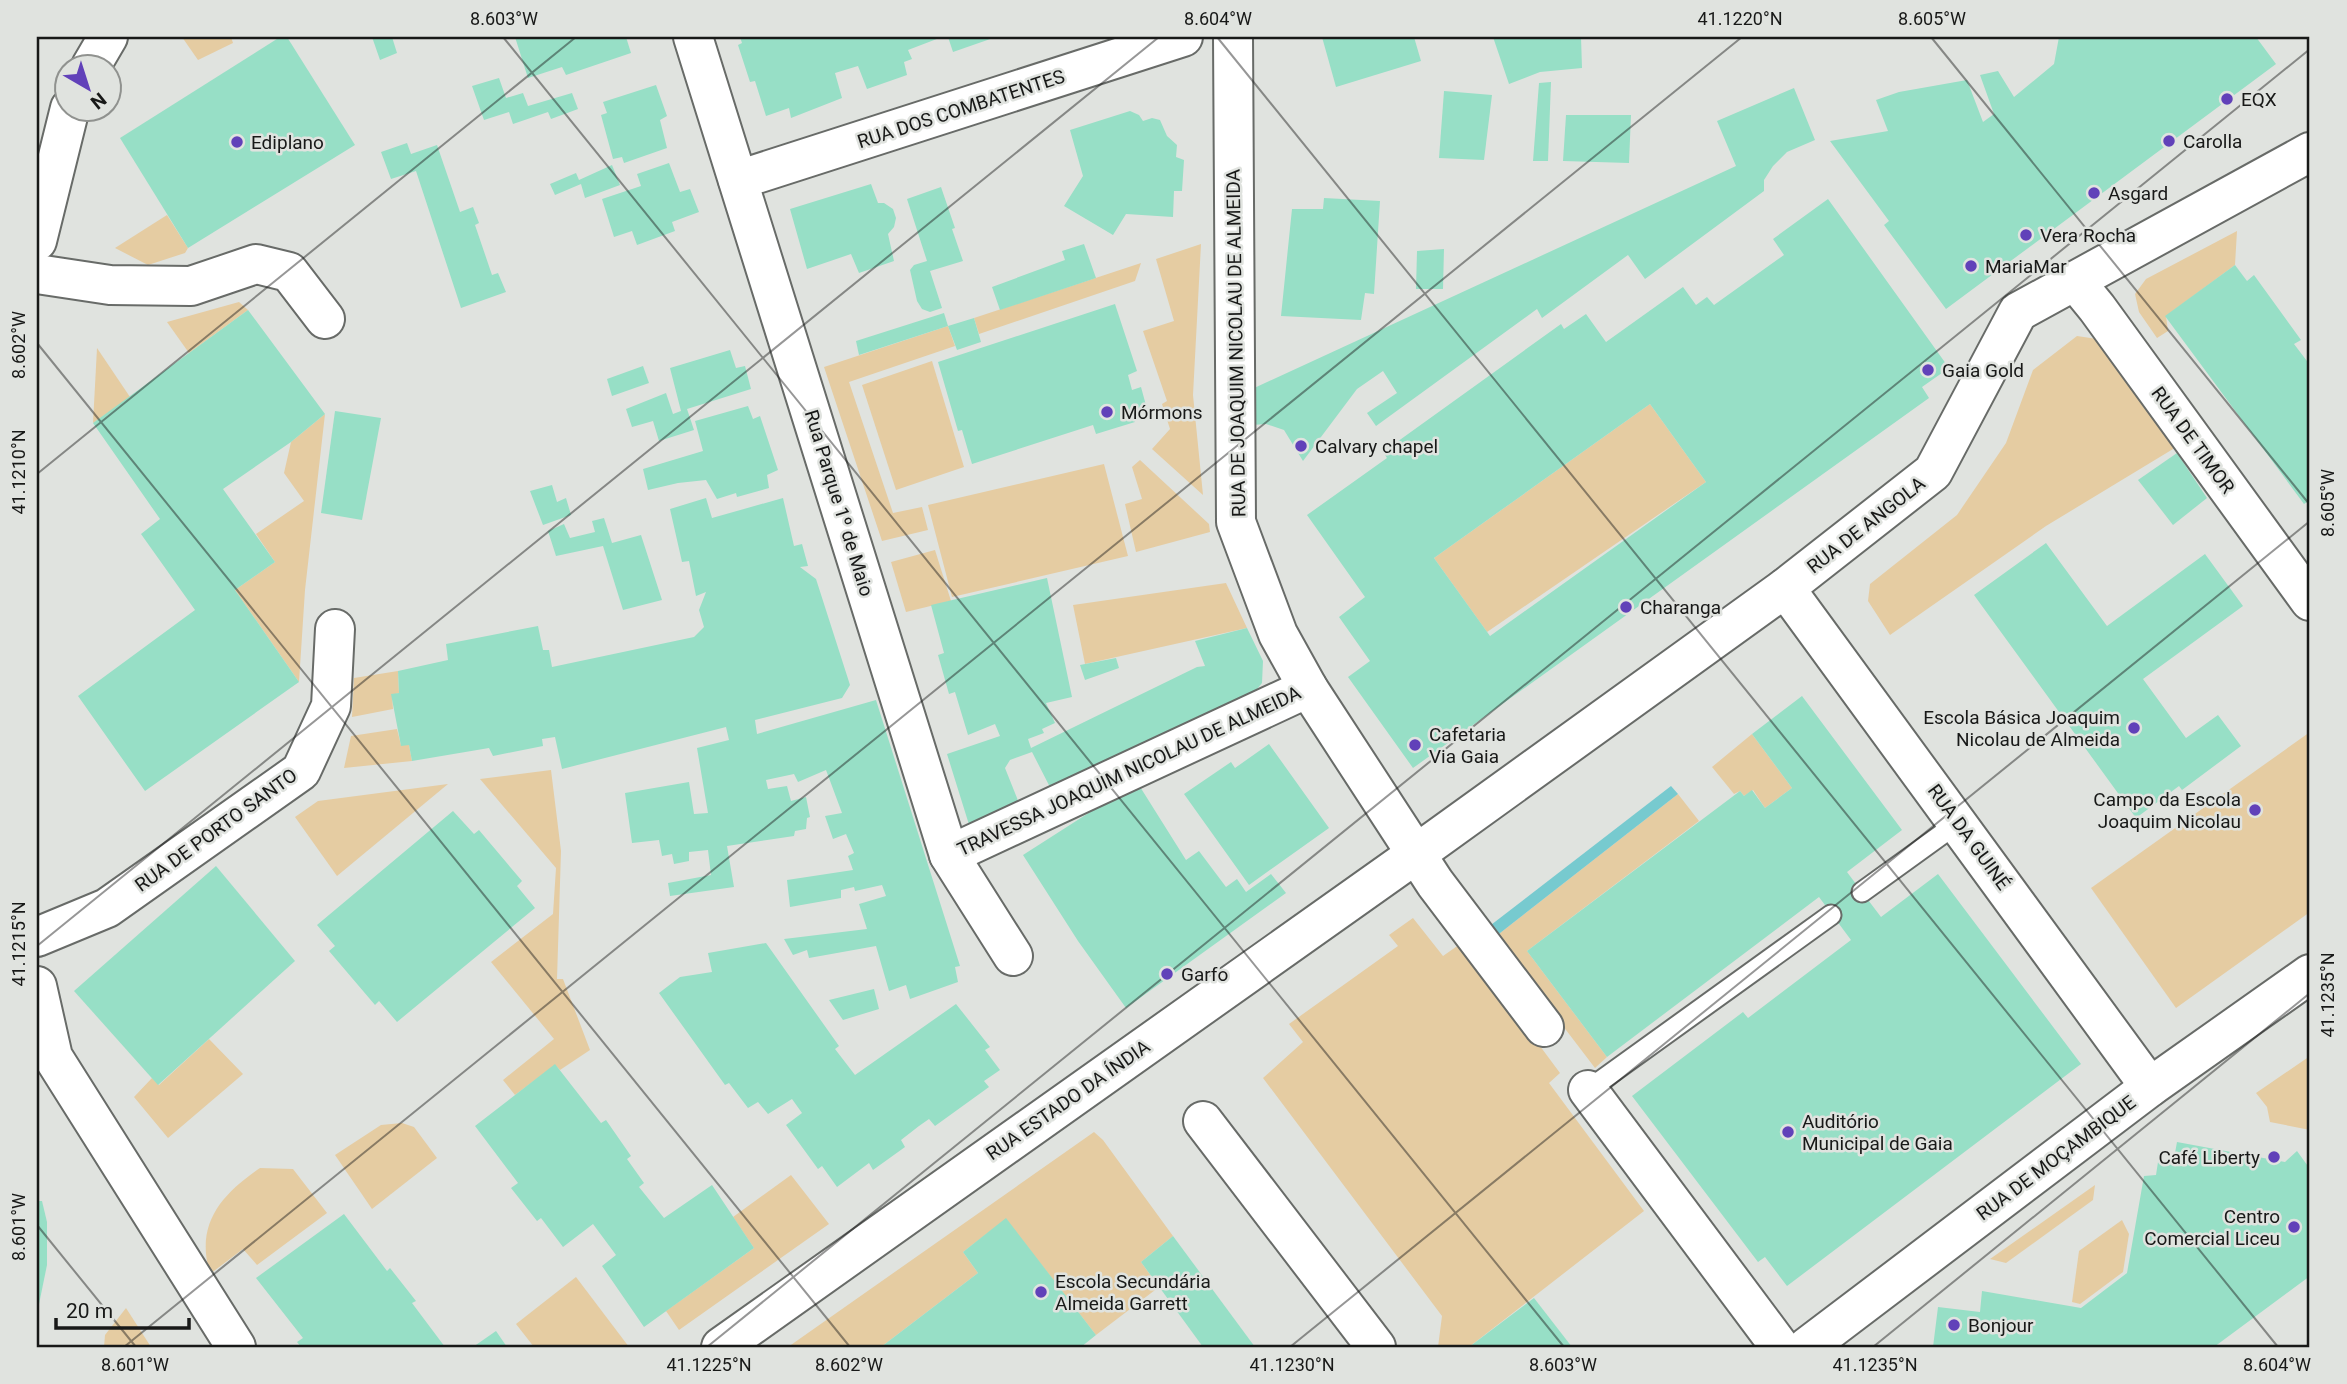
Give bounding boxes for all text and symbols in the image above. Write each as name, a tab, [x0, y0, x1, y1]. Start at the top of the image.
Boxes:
text: 8.603°W	[470, 8, 538, 29]
text: 8.604°W	[1184, 8, 1252, 29]
text: 41.1220°N	[1697, 8, 1783, 29]
text: 8.605°W	[1898, 8, 1966, 29]
north arrow	[52, 52, 122, 122]
street label: RUA DOS COMBATENTES	[855, 65, 1067, 153]
text: N	[86, 88, 111, 114]
place label: EQX	[2241, 88, 2277, 111]
marker: EQX	[2219, 91, 2235, 107]
place label: Carolla	[2183, 130, 2242, 153]
place label: Ediplano	[251, 131, 324, 154]
marker: Carolla	[2161, 133, 2177, 149]
marker: Ediplano	[229, 134, 245, 150]
street label: RUA DE JOAQUIM NICOLAU DE ALMEIDA	[1221, 168, 1251, 517]
place label: Asgard	[2108, 182, 2168, 205]
marker: Asgard	[2086, 185, 2102, 201]
place label: Vera Rocha	[2040, 224, 2136, 247]
marker: Vera Rocha	[2018, 227, 2034, 243]
place label: MariaMar	[1985, 255, 2067, 278]
marker: MariaMar	[1963, 258, 1979, 274]
text: 8.602°W	[8, 311, 29, 379]
place label: Gaia Gold	[1942, 359, 2024, 382]
marker: Gaia Gold	[1920, 362, 1936, 378]
street label: RUA DE TIMOR	[2147, 382, 2240, 498]
place label: Mórmons	[1121, 401, 1203, 424]
marker: Mórmons	[1099, 404, 1115, 420]
street label: Rua Parque 1º de Maio	[800, 407, 878, 599]
text: 41.1210°N	[8, 429, 29, 515]
place label: Calvary chapel	[1315, 435, 1438, 458]
marker: Calvary chapel	[1293, 438, 1309, 454]
text: 8.605°W	[2317, 469, 2338, 537]
street label: RUA DE ANGOLA	[1802, 471, 1930, 578]
place label: Charanga	[1640, 596, 1721, 619]
marker: Charanga	[1618, 599, 1634, 615]
street label: TRAVESSA JOAQUIM NICOLAU DE ALMEIDA	[954, 681, 1305, 861]
place label: Escola Básica Joaquim Nicolau de Almeida	[1923, 706, 2120, 751]
marker: Escola Básica Joaquim Nicolau de Almeida	[2126, 720, 2142, 736]
place label: Cafetaria Via Gaia	[1429, 723, 1506, 768]
marker: Cafetaria Via Gaia	[1407, 737, 1423, 753]
street label: RUA DE PORTO SANTO	[130, 763, 302, 897]
street label: RUA DA GUINÉ	[1923, 780, 2015, 895]
place label: Campo da Escola Joaquim Nicolau	[2093, 788, 2241, 833]
marker: Campo da Escola Joaquim Nicolau	[2247, 802, 2263, 818]
text: 41.1215°N	[8, 901, 29, 987]
text: 41.1235°N	[2317, 952, 2338, 1038]
place label: Garfo	[1181, 963, 1228, 986]
marker: Garfo	[1159, 966, 1175, 982]
street label: RUA ESTADO DA ÍNDIA	[982, 1034, 1155, 1165]
street label: RUA DE MOÇAMBIQUE	[1972, 1091, 2140, 1225]
place label: Auditório Municipal de Gaia	[1802, 1110, 1953, 1155]
marker: Auditório Municipal de Gaia	[1780, 1124, 1796, 1140]
place label: Café Liberty	[2158, 1146, 2260, 1169]
marker: Café Liberty	[2266, 1149, 2282, 1165]
text: 8.601°W	[8, 1193, 29, 1261]
place label: Centro Comercial Liceu	[2144, 1205, 2280, 1250]
marker: Centro Comercial Liceu	[2286, 1219, 2302, 1235]
place label: Escola Secundária Almeida Garrett	[1055, 1270, 1211, 1315]
marker: Escola Secundária Almeida Garrett	[1033, 1284, 1049, 1300]
scale bar	[56, 1286, 189, 1330]
text: 20 m	[66, 1299, 113, 1323]
place label: Bonjour	[1968, 1314, 2034, 1337]
marker: Bonjour	[1946, 1317, 1962, 1333]
text: 8.601°W	[101, 1354, 169, 1375]
text: 41.1225°N	[666, 1354, 752, 1375]
text: 8.602°W	[815, 1354, 883, 1375]
text: 41.1230°N	[1249, 1354, 1335, 1375]
text: 8.603°W	[1529, 1354, 1597, 1375]
text: 41.1235°N	[1832, 1354, 1918, 1375]
text: 8.604°W	[2243, 1354, 2311, 1375]

